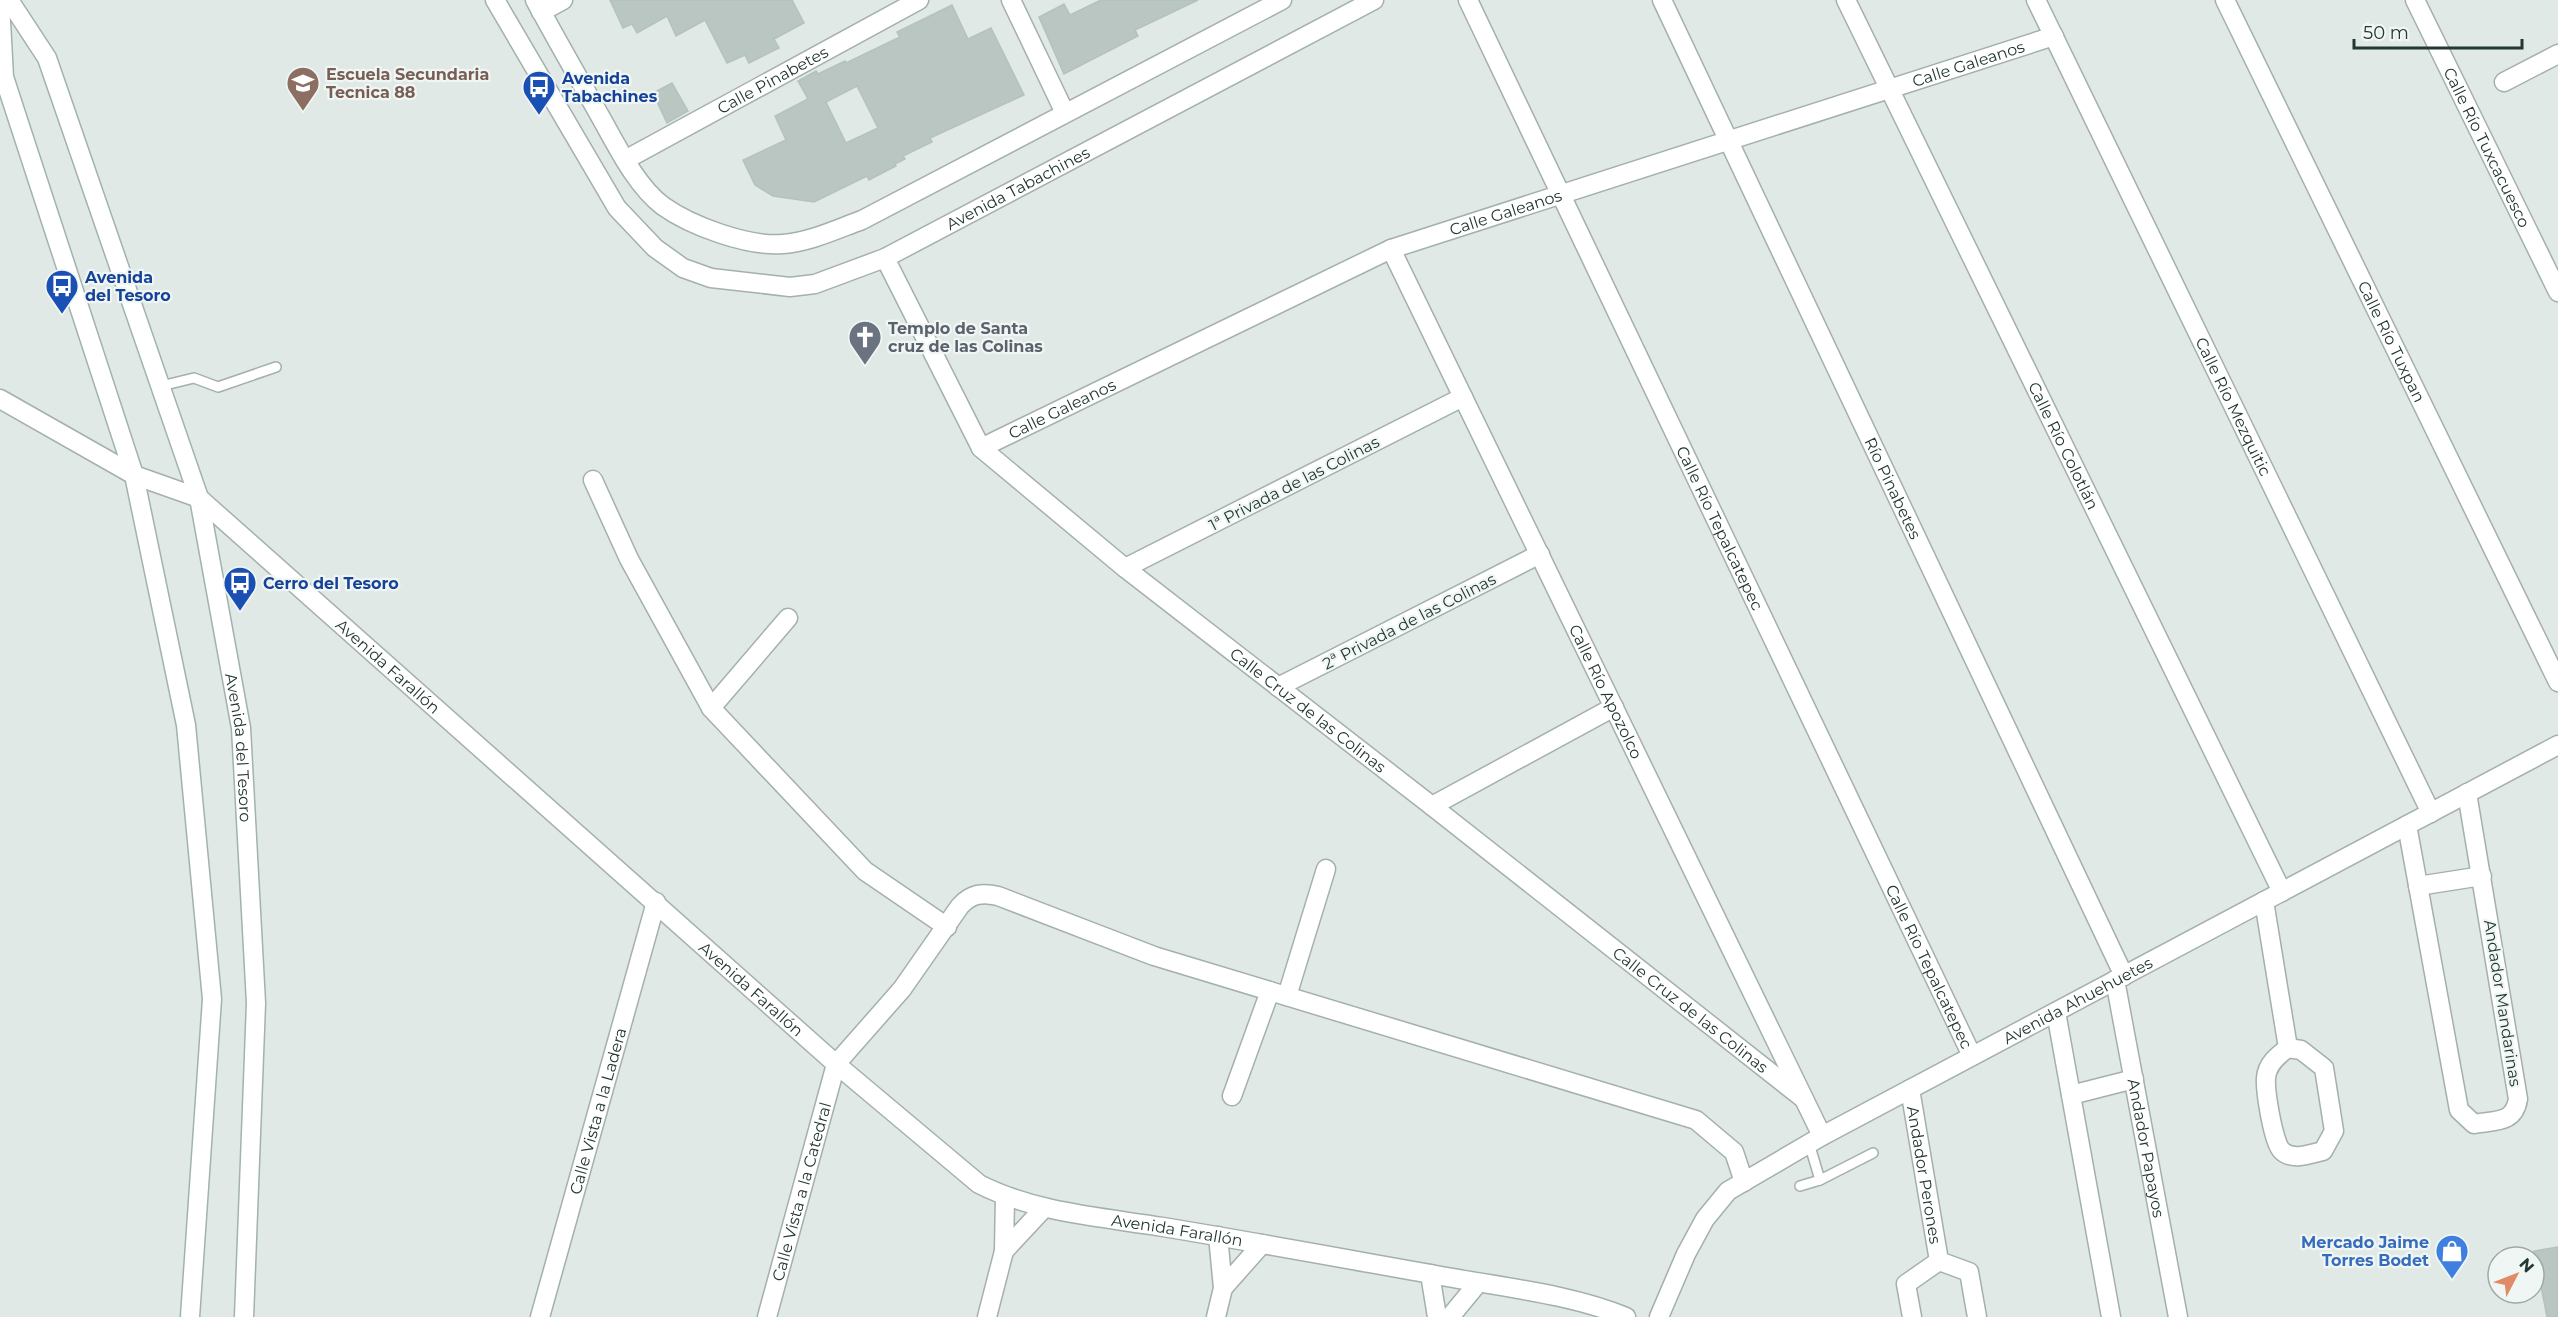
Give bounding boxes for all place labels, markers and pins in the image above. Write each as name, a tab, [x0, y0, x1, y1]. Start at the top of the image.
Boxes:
school or university icon: Escuela Secundaria Tecnica 88	[285, 65, 321, 112]
place label: Escuela Secundaria Tecnica 88	[326, 65, 489, 102]
bus stop icon: Avenida Tabachines	[521, 69, 557, 116]
place label: Avenida Tabachines	[561, 69, 658, 106]
bus stop icon: Avenida del Tesoro	[44, 268, 80, 315]
place label: Avenida del Tesoro	[84, 268, 171, 305]
church icon: Templo de Santa cruz de las Colinas	[847, 319, 883, 366]
place label: Templo de Santa cruz de las Colinas	[888, 319, 1043, 356]
bus stop icon: Cerro del Tesoro	[222, 565, 258, 612]
place label: Cerro del Tesoro	[263, 574, 399, 593]
place label: Mercado Jaime Torres Bodet	[2301, 1233, 2429, 1270]
shop icon: Mercado Jaime Torres Bodet	[2434, 1233, 2470, 1280]

